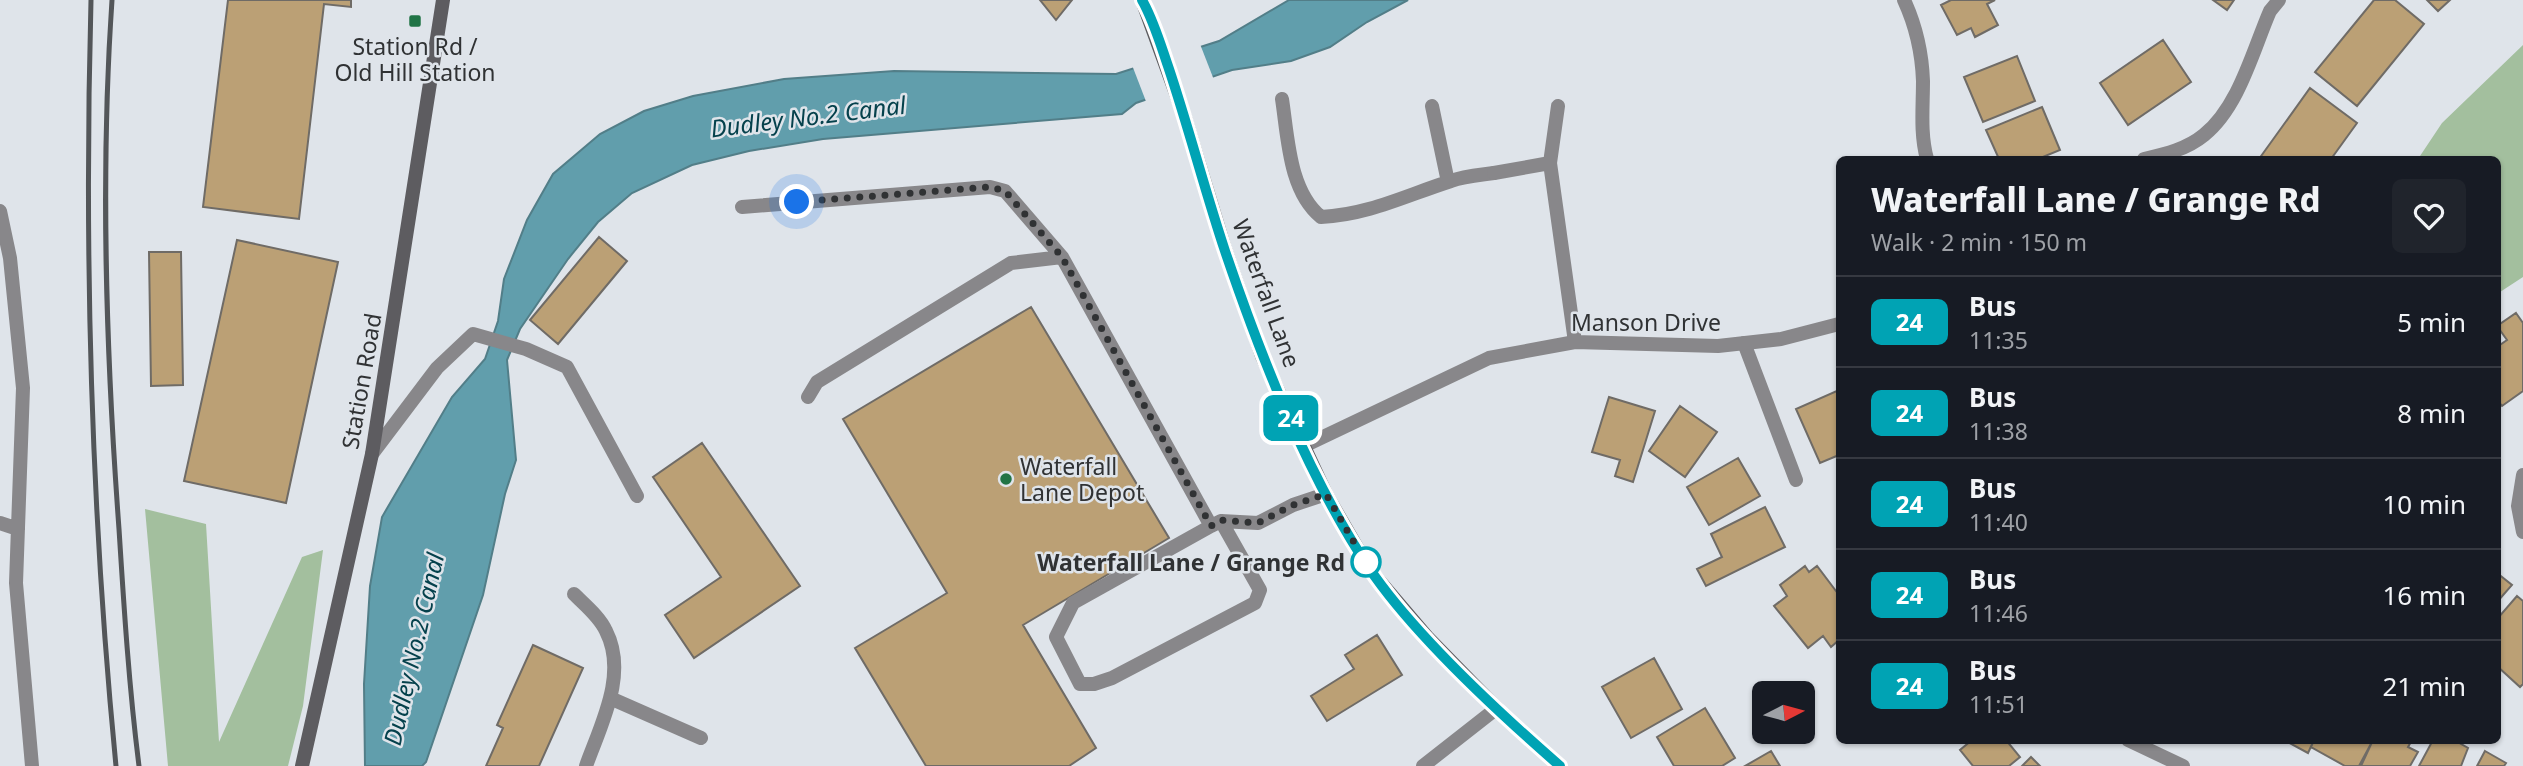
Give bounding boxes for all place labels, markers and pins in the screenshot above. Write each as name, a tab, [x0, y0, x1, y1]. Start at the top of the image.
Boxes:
marker: Station Rd / Old Hill Station	[407, 13, 423, 29]
place label: Station Rd / Old Hill Station	[334, 30, 496, 88]
place label: Waterfall Lane Depot	[1020, 450, 1144, 508]
marker: Waterfall Lane Depot	[998, 471, 1014, 487]
place label: Waterfall Lane / Grange Rd	[1037, 546, 1345, 578]
marker: Waterfall Lane / Grange Rd	[1351, 547, 1381, 577]

